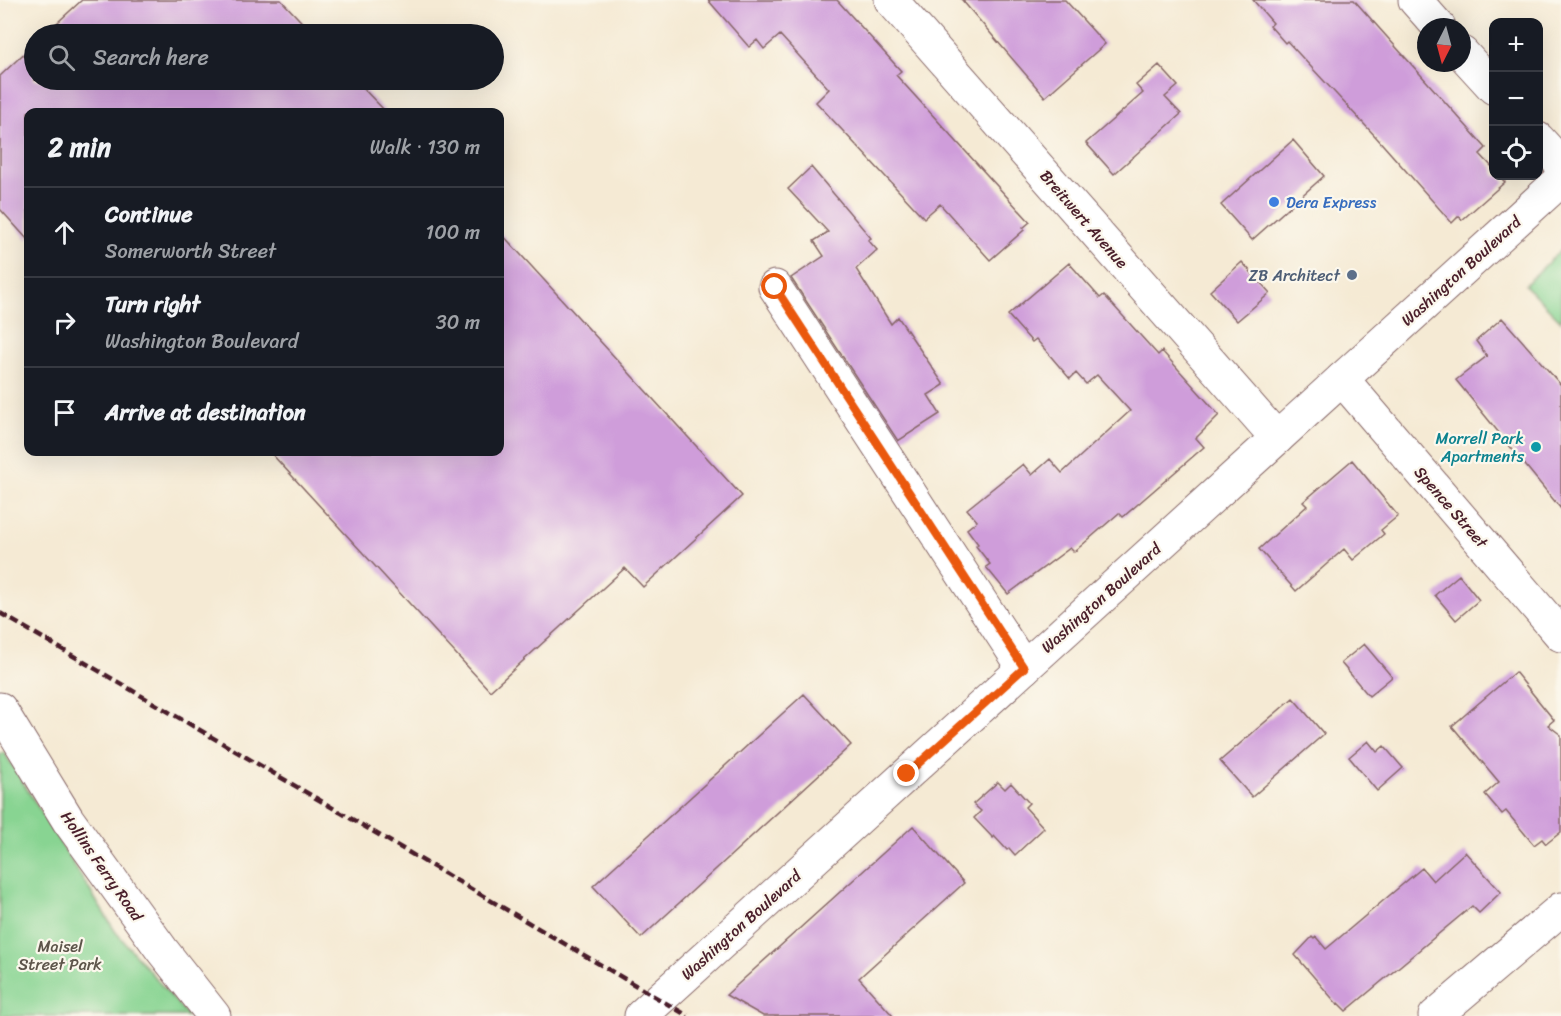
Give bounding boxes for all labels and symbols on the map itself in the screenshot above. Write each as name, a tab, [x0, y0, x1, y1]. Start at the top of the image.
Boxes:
north arrow	[1417, 18, 1471, 72]
street label: Breitwert Avenue	[1032, 163, 1136, 275]
place label: Dera Express	[1286, 188, 1377, 217]
marker: Dera Express	[1267, 195, 1281, 209]
street label: Washington Boulevard	[1394, 207, 1529, 333]
place label: ZB Architect	[1249, 261, 1341, 290]
marker: ZB Architect	[1345, 268, 1359, 282]
route start	[761, 273, 787, 299]
place label: Morrell Park Apartments	[1435, 424, 1525, 471]
marker: Morrell Park Apartments	[1529, 440, 1543, 454]
street label: Spence Street	[1407, 459, 1496, 555]
street label: Washington Boulevard	[1034, 534, 1169, 660]
route end	[893, 760, 919, 786]
street label: Hollins Ferry Road	[53, 805, 152, 929]
street label: Washington Boulevard	[674, 861, 809, 987]
park label: Maisel Street Park	[18, 932, 102, 979]

